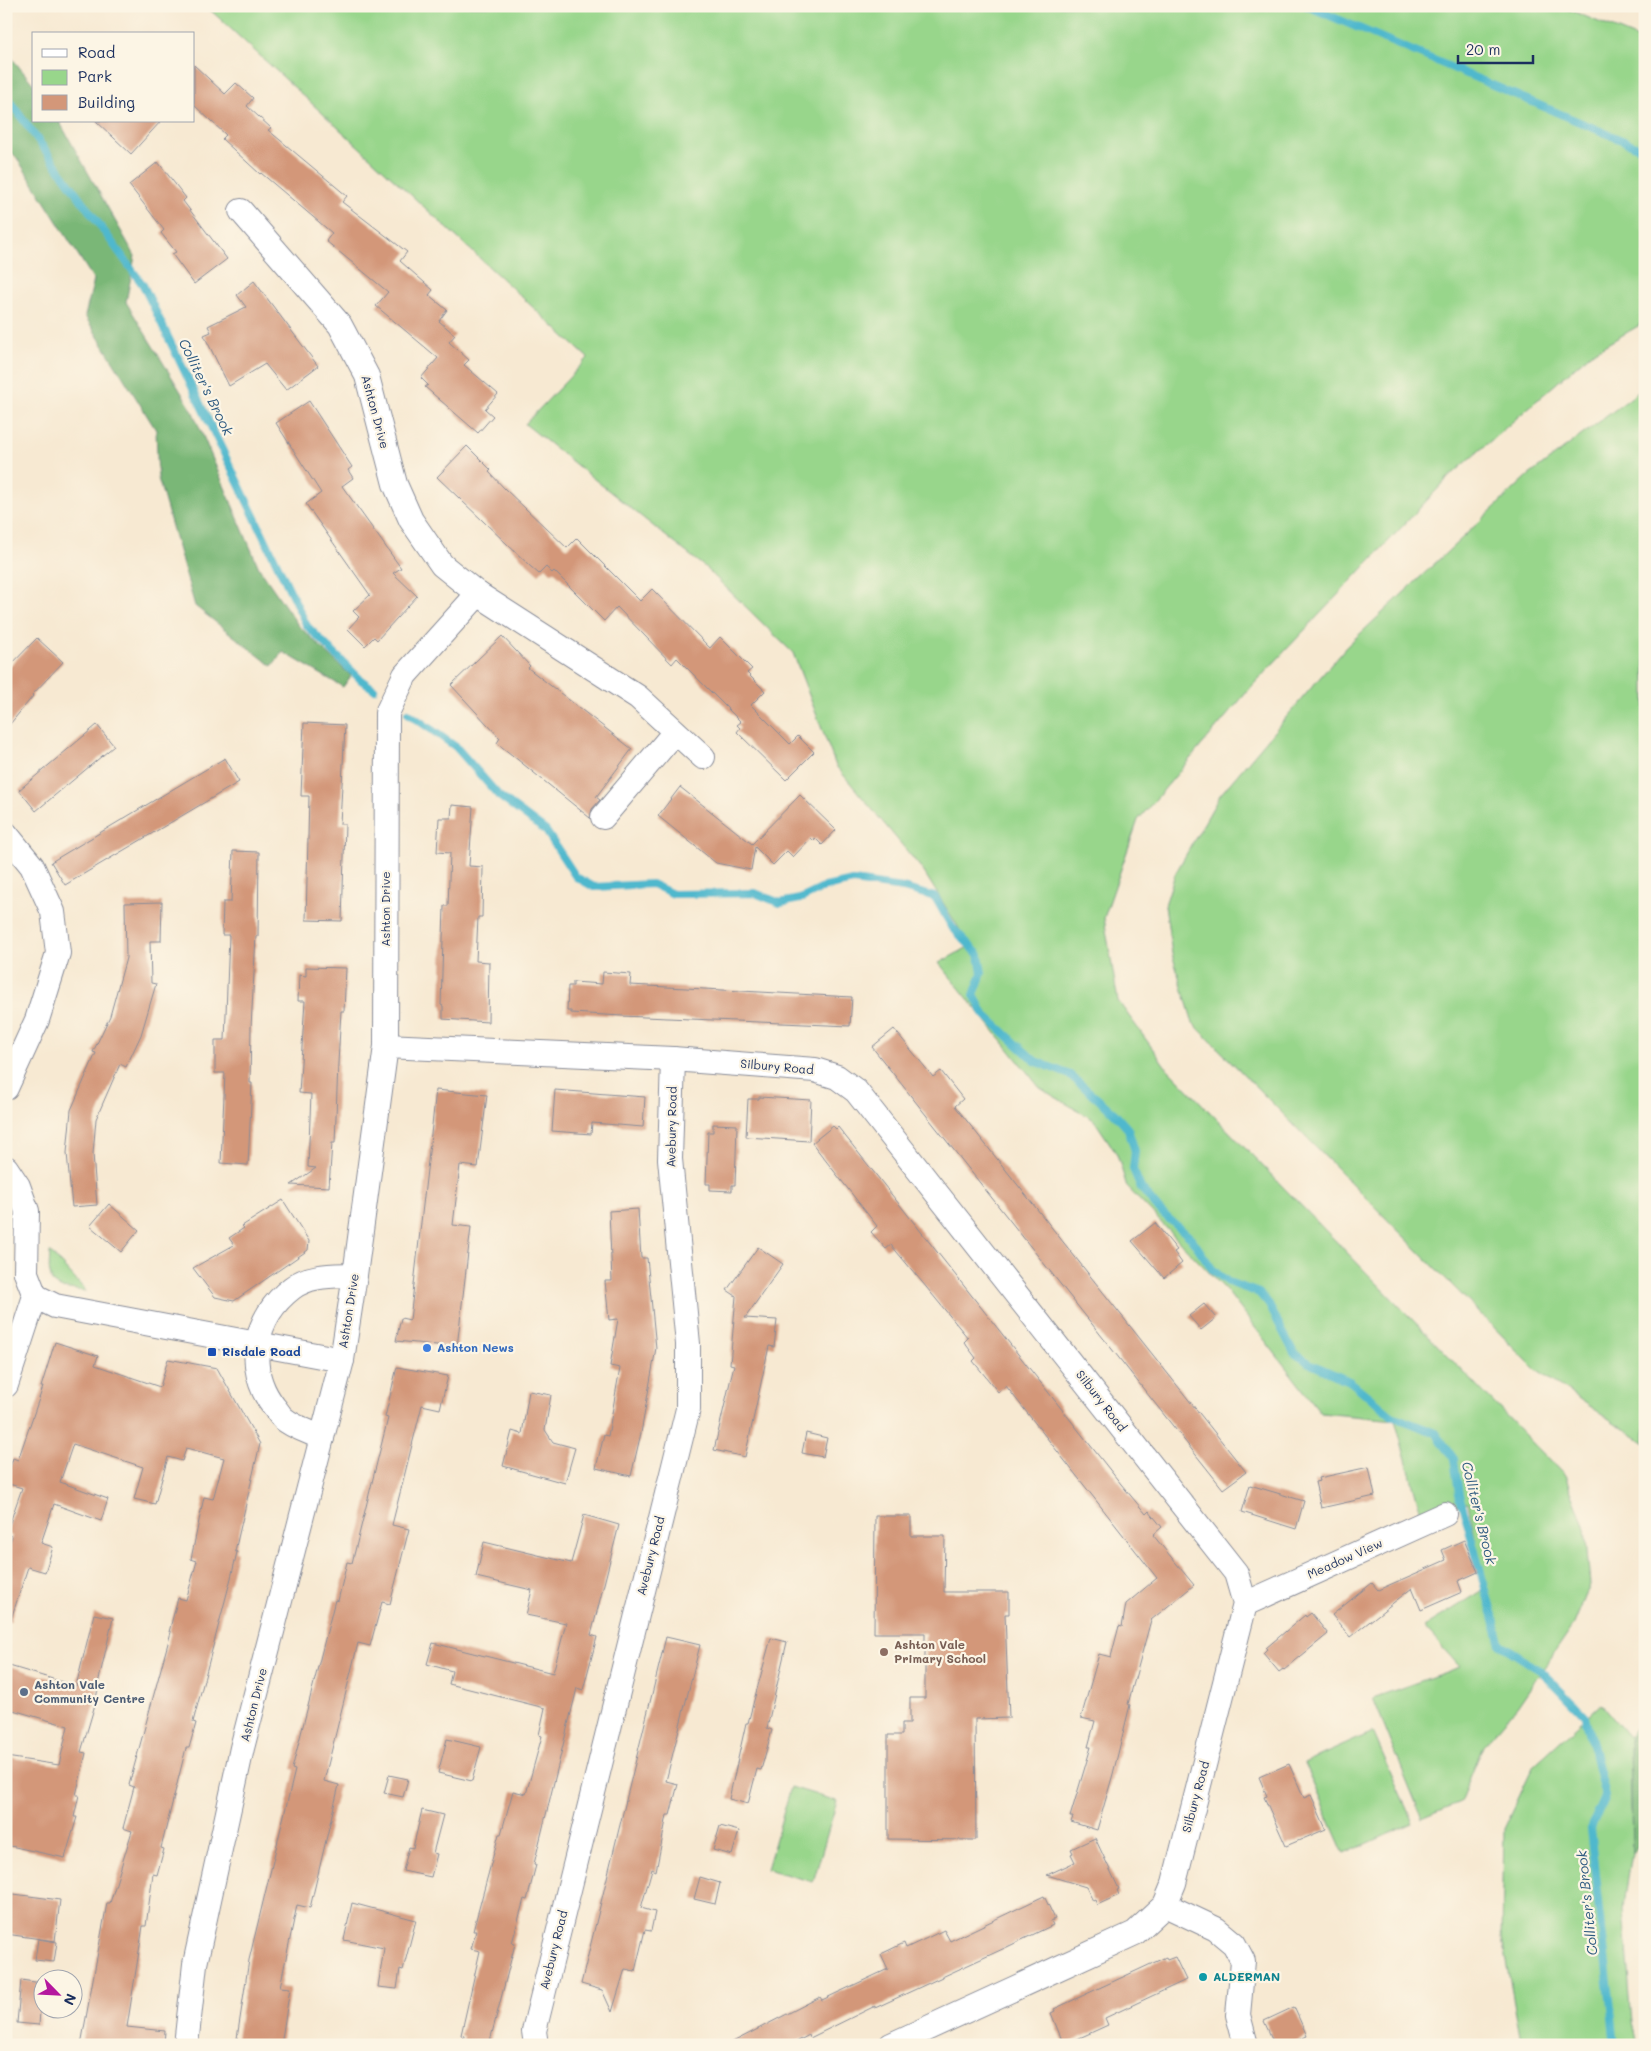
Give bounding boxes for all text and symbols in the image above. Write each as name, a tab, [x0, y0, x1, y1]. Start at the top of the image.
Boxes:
legend	[32, 32, 195, 122]
scale bar	[1458, 32, 1534, 64]
text: 20 m	[1466, 39, 1500, 59]
text: Road	[78, 42, 115, 62]
text: Park	[78, 66, 112, 86]
text: Building	[78, 92, 135, 112]
water label: Colliter's Brook	[175, 335, 238, 439]
street label: Ashton Drive	[358, 373, 393, 450]
street label: Ashton Drive	[377, 871, 393, 947]
street label: Silbury Road	[740, 1055, 815, 1077]
street label: Avebury Road	[662, 1086, 680, 1168]
street label: Ashton Drive	[334, 1272, 362, 1349]
place label: Ashton News	[437, 1339, 514, 1355]
marker: Ashton News	[421, 1342, 433, 1354]
place label: Risdale Road	[222, 1343, 301, 1359]
marker: Risdale Road	[206, 1346, 218, 1358]
street label: Silbury Road	[1073, 1366, 1131, 1435]
water label: Colliter's Brook	[1457, 1459, 1502, 1567]
street label: Avebury Road	[632, 1514, 668, 1597]
street label: Meadow View	[1305, 1534, 1385, 1582]
place label: Ashton Vale Primary School	[894, 1636, 986, 1666]
marker: Ashton Vale Primary School	[878, 1646, 890, 1658]
street label: Ashton Drive	[236, 1666, 270, 1743]
place label: Ashton Vale Community Centre	[34, 1676, 145, 1706]
marker: Ashton Vale Community Centre	[18, 1686, 30, 1698]
street label: Silbury Road	[1178, 1759, 1212, 1834]
water label: Colliter's Brook	[1571, 1849, 1601, 1957]
street label: Avebury Road	[535, 1908, 571, 1991]
north arrow	[32, 1968, 82, 2018]
place label: ALDERMAN	[1213, 1968, 1280, 1984]
marker: ALDERMAN	[1197, 1971, 1209, 1983]
text: N	[59, 1991, 81, 2008]

